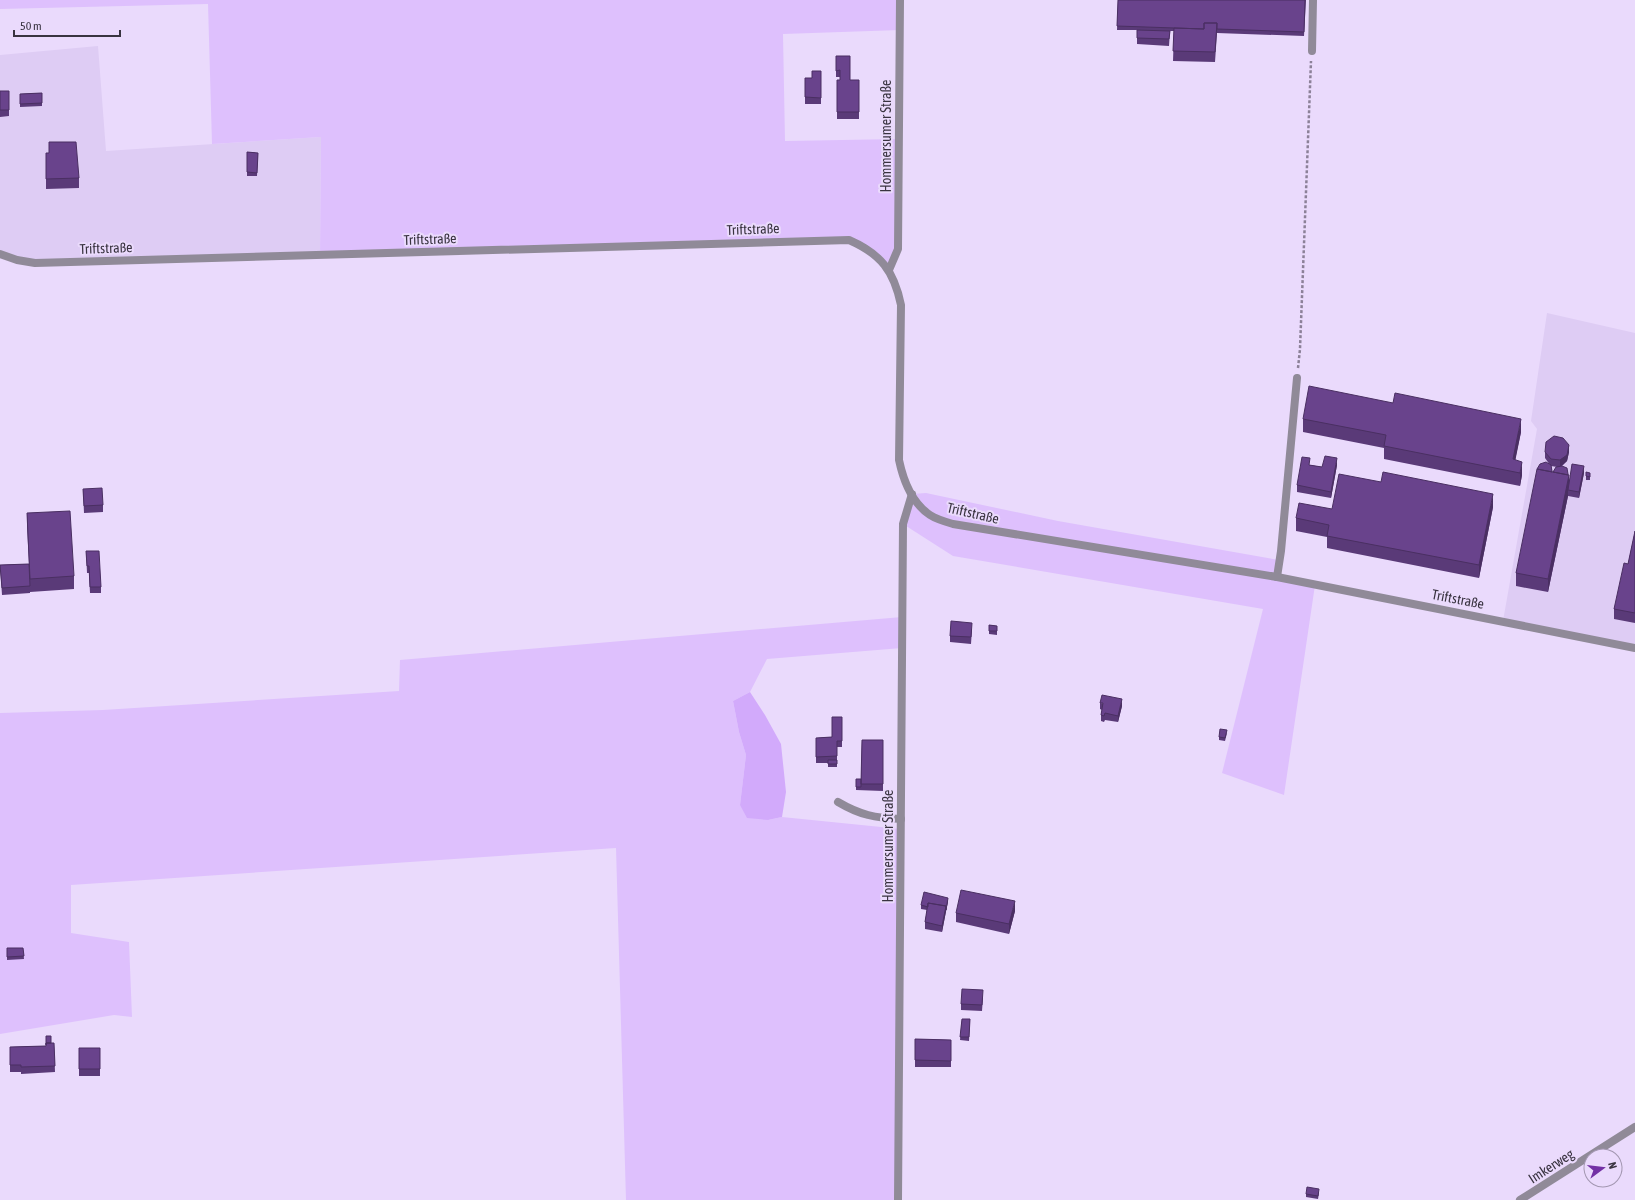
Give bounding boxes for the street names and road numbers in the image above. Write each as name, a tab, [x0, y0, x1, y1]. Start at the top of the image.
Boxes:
street label: Hommersumer Straße	[878, 80, 894, 192]
street label: Triftstraße	[726, 220, 780, 238]
street label: Triftstraße	[403, 230, 457, 248]
street label: Triftstraße	[79, 239, 133, 257]
street label: Triftstraße	[945, 499, 1001, 527]
street label: Triftstraße	[1431, 586, 1485, 612]
street label: Hommersumer Straße	[880, 790, 896, 902]
street label: Imkerweg	[1525, 1146, 1577, 1186]

